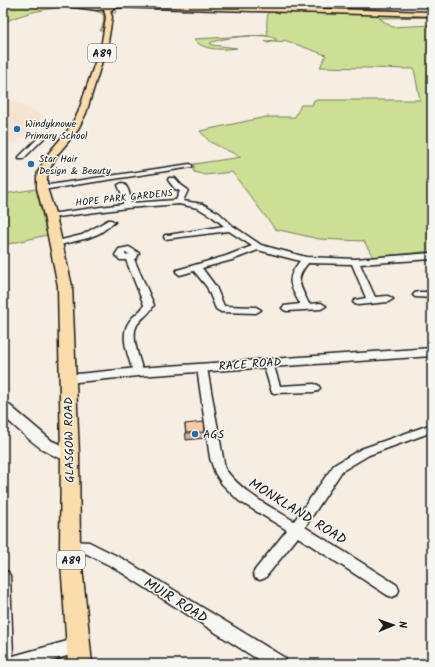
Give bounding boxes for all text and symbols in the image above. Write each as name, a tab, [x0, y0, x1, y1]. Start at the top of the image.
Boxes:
road number: A89	[88, 44, 116, 62]
place label: Windyknowe Primary School	[25, 116, 88, 144]
marker: Windyknowe Primary School	[12, 124, 22, 134]
place label: Star Hair Design & Beauty	[39, 151, 111, 179]
marker: Star Hair Design & Beauty	[26, 159, 36, 169]
street label: HOPE PARK GARDENS	[75, 185, 174, 211]
street label: RACE ROAD	[218, 353, 282, 376]
street label: GLASGOW ROAD	[59, 397, 80, 483]
place label: AGS	[203, 425, 225, 444]
marker: AGS	[190, 429, 200, 439]
street label: MONKLAND ROAD	[244, 473, 351, 551]
road number: A89	[57, 551, 85, 569]
street label: MUIR ROAD	[139, 572, 212, 629]
north arrow	[373, 605, 413, 645]
text: N	[393, 621, 411, 629]

